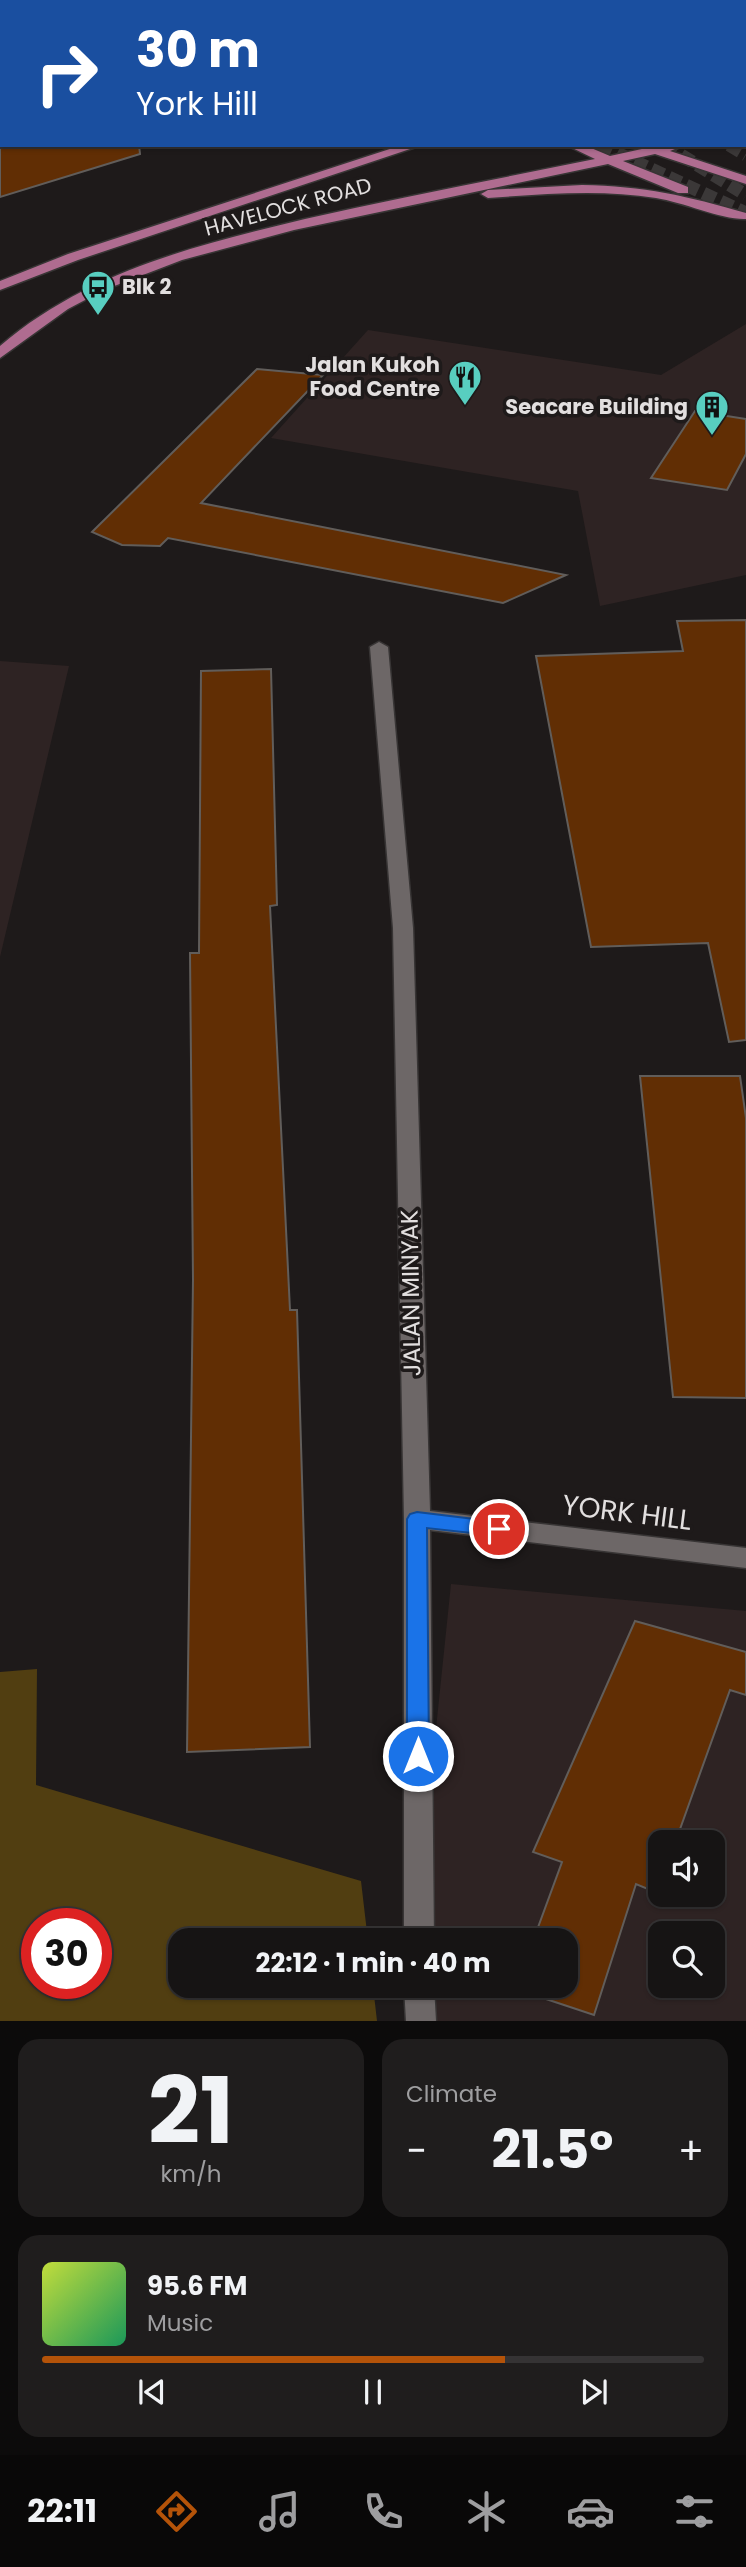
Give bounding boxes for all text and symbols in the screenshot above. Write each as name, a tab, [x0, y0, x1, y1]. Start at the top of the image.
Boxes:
text: 30 m	[136, 16, 260, 84]
icon: right	[21, 28, 112, 119]
text: York Hill	[136, 81, 258, 126]
street label: HAVELOCK ROAD	[201, 170, 375, 243]
bus stop icon: Blk 2	[79, 268, 117, 317]
place label: Blk 2	[122, 272, 171, 301]
place label: Jalan Kukoh Food Centre	[305, 350, 440, 403]
restaurant icon: Jalan Kukoh Food Centre	[446, 358, 484, 407]
building icon: Seacare Building	[693, 388, 731, 437]
place label: Seacare Building	[505, 392, 688, 421]
street label: JALAN MINYAK	[393, 1209, 428, 1377]
street label: YORK HILL	[560, 1485, 694, 1540]
pin	[469, 1499, 529, 1559]
icon: arrive	[480, 1510, 518, 1548]
position arrow	[381, 1719, 455, 1793]
map controls	[648, 1830, 725, 1998]
button: sound	[648, 1830, 725, 1907]
speed limit sign: 30	[21, 1908, 112, 1999]
button: search	[648, 1921, 725, 1998]
text: 22:12 · 1 min · 40 m	[256, 1945, 490, 1981]
text: 21	[148, 2047, 234, 2175]
text: Climate	[406, 2078, 497, 2110]
text: 21.5°	[492, 2113, 613, 2186]
text: −	[406, 2124, 427, 2177]
text: +	[678, 2124, 704, 2177]
text: km/h	[160, 2158, 222, 2190]
text: 95.6 FM	[147, 2268, 247, 2304]
text: Music	[147, 2307, 213, 2339]
icon: previous	[133, 2373, 171, 2411]
icon: pause	[354, 2373, 392, 2411]
icon: next	[575, 2373, 613, 2411]
icon: directions	[152, 2487, 201, 2536]
icon: music	[255, 2487, 304, 2536]
icon: phone	[359, 2487, 408, 2536]
icon: climate	[462, 2487, 511, 2536]
icon: car	[566, 2487, 615, 2536]
icon: filters	[670, 2487, 719, 2536]
text: 22:11	[27, 2488, 97, 2533]

